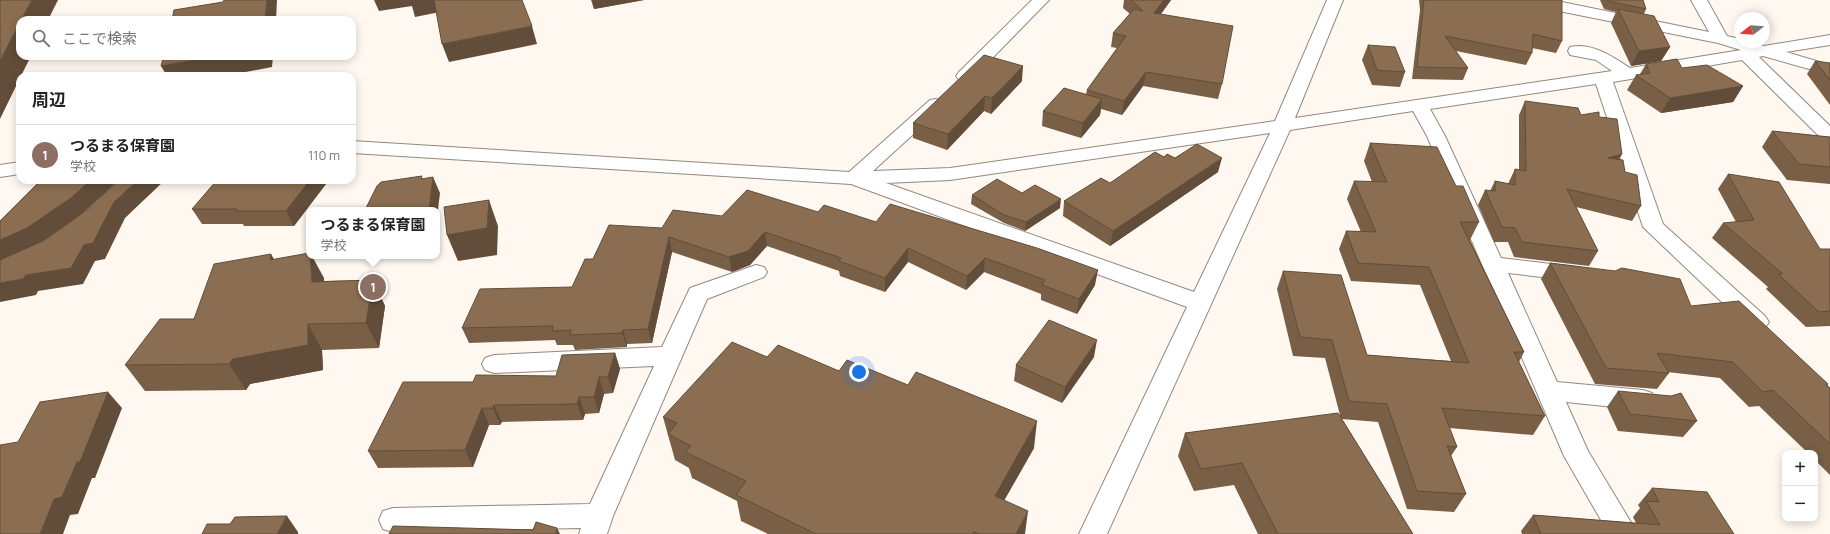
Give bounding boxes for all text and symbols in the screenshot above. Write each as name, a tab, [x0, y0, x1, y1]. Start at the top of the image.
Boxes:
north arrow	[1734, 12, 1770, 48]
search box	[16, 16, 356, 60]
icon: search	[30, 27, 52, 49]
text: ここで検索	[62, 28, 137, 49]
text: 周辺	[32, 88, 66, 111]
text: つるまる保育園	[70, 135, 175, 156]
text: 1	[42, 146, 48, 164]
text: 110 m	[308, 146, 340, 164]
text: 学校	[70, 157, 96, 175]
popup	[306, 207, 440, 259]
text: つるまる保育園	[320, 214, 426, 235]
text: 学校	[320, 236, 347, 254]
pin: 1	[360, 272, 386, 302]
your location	[849, 362, 869, 382]
map controls	[1782, 450, 1818, 522]
button: +	[1782, 450, 1818, 486]
button: −	[1782, 486, 1818, 522]

